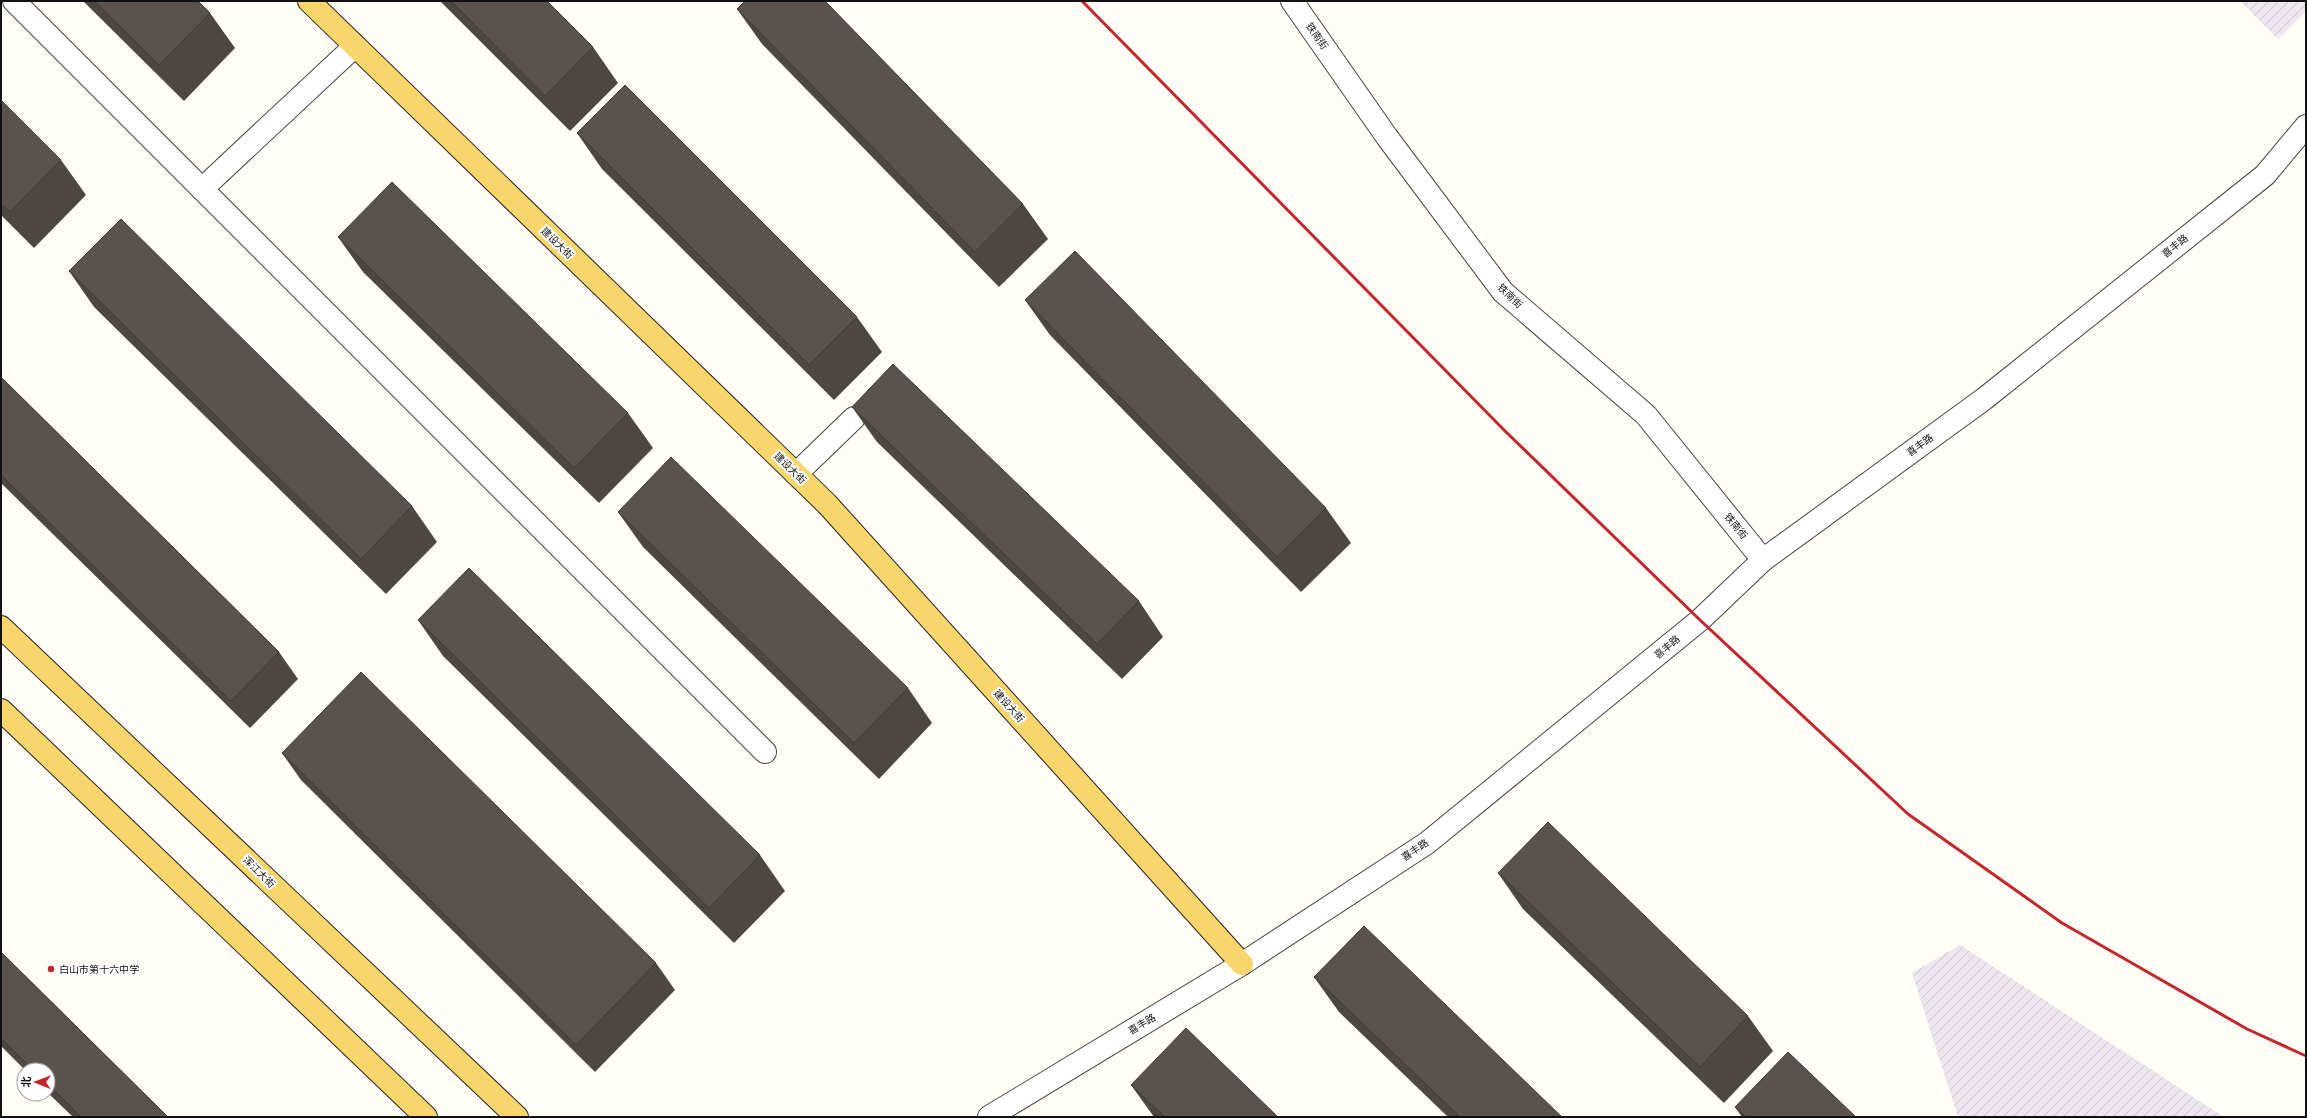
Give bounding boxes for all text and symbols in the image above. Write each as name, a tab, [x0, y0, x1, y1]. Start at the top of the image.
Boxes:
street label: 铁南街	[1303, 20, 1331, 52]
street label: 建设大街	[538, 224, 576, 262]
street label: 喜丰路	[2159, 232, 2191, 260]
street label: 铁南街	[1495, 281, 1525, 311]
street label: 喜丰路	[1904, 431, 1936, 459]
street label: 建设大街	[771, 449, 809, 487]
street label: 铁南街	[1722, 510, 1750, 542]
street label: 喜丰路	[1651, 632, 1683, 662]
street label: 建设大街	[991, 687, 1027, 725]
street label: 喜丰路	[1399, 836, 1431, 864]
street label: 浑江大街	[240, 853, 278, 891]
place label: 白山市第十六中学	[59, 963, 139, 976]
marker: 白山市第十六中学	[46, 964, 56, 974]
street label: 喜丰路	[1126, 1011, 1158, 1037]
north arrow	[16, 1062, 56, 1102]
text: 北	[19, 1076, 33, 1087]

